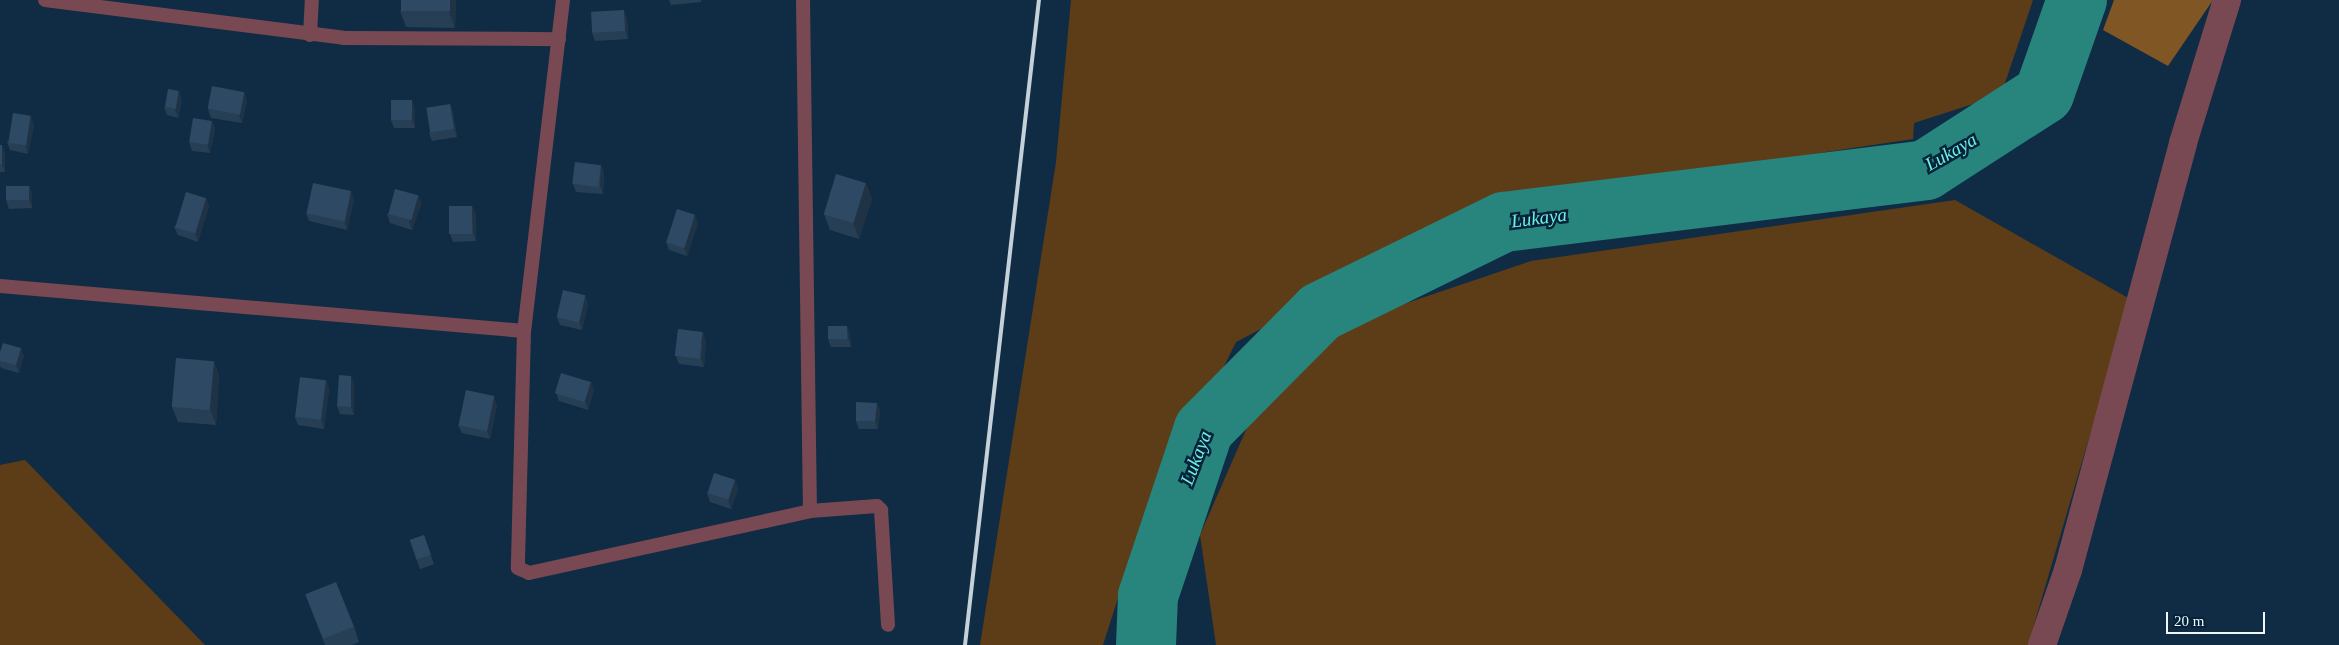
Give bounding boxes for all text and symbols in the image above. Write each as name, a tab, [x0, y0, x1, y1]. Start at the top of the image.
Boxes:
water label: Lukaya	[1921, 128, 1981, 176]
water label: Lukaya	[1510, 203, 1568, 233]
water label: Lukaya	[1175, 428, 1217, 488]
scale bar	[2169, 602, 2268, 634]
text: 20 m	[2174, 613, 2204, 629]

